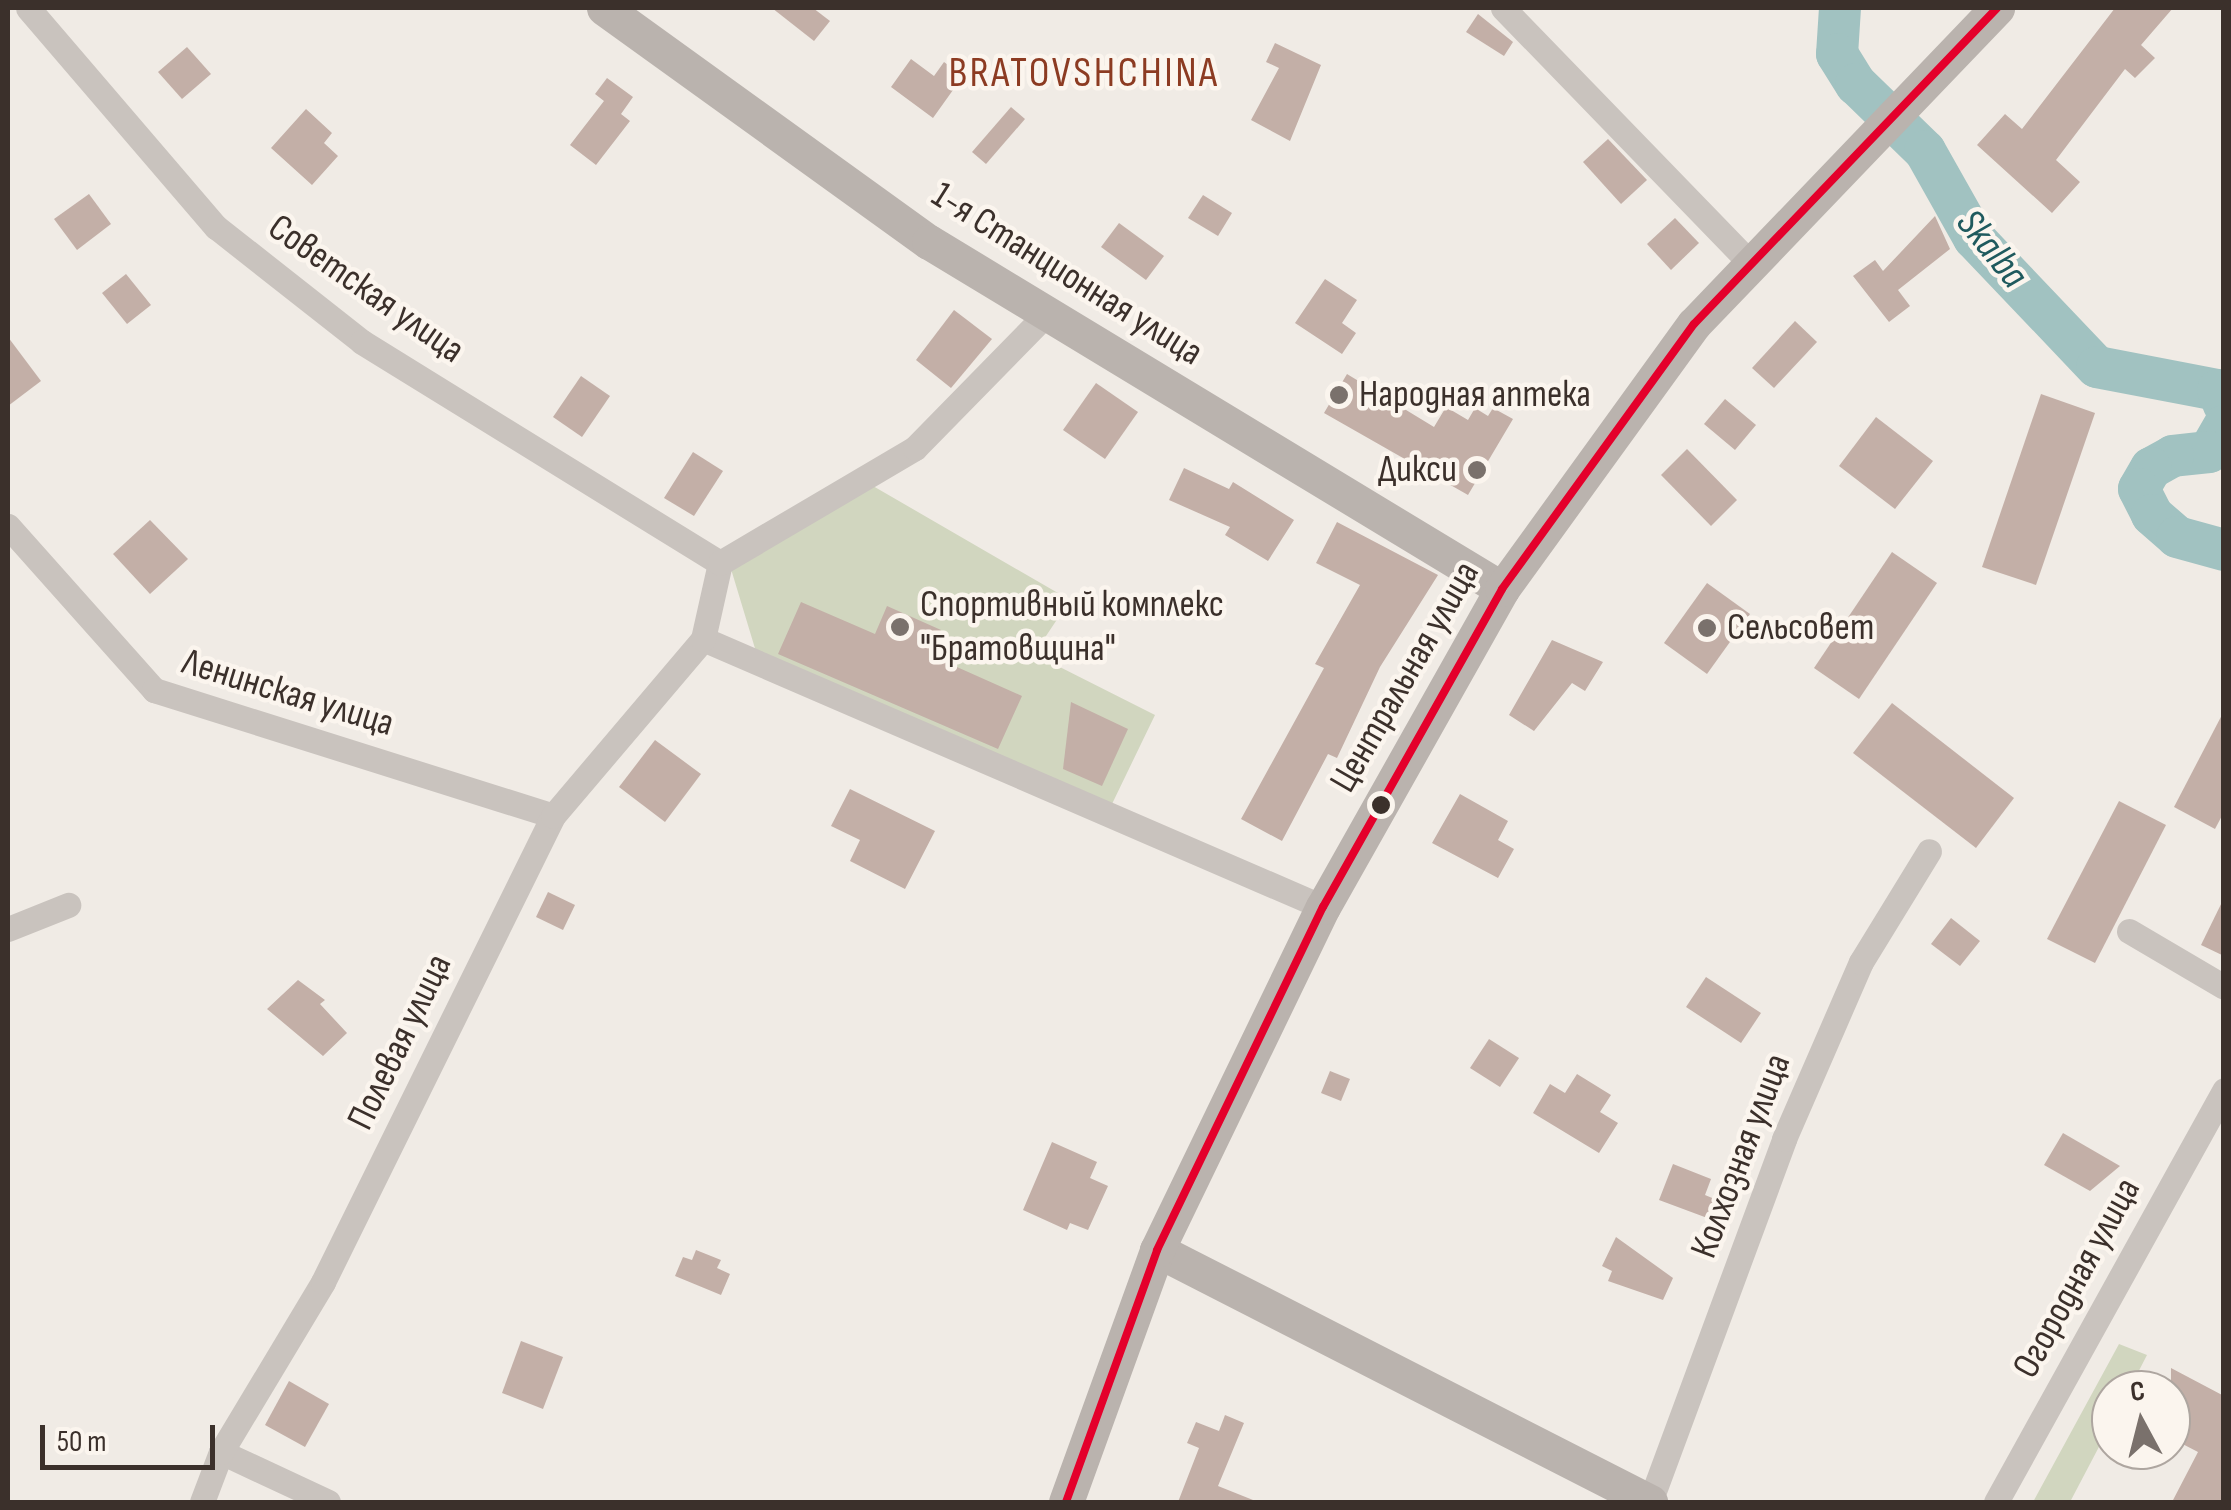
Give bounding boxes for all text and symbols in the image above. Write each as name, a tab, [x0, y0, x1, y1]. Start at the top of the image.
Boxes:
district label: BRATOVSHCHINA	[948, 49, 1220, 99]
street label: 1-я Станционная улица	[923, 172, 1211, 376]
water label: Skalba	[1946, 200, 2038, 298]
street label: Советская улица	[259, 205, 473, 373]
place label: Народная аптека	[1359, 372, 1591, 418]
marker: Народная аптека	[1328, 384, 1350, 406]
place label: Дикси	[1378, 447, 1457, 493]
marker: Дикси	[1466, 459, 1488, 481]
street label: Центральная улица	[1321, 554, 1489, 800]
place label: Спортивный комплекс "Братовщина"	[920, 582, 1224, 672]
place label: Сельсовет	[1727, 605, 1874, 651]
marker: Спортивный комплекс "Братовщина"	[889, 616, 911, 638]
marker: Сельсовет	[1696, 617, 1718, 639]
street label: Ленинская улица	[177, 639, 399, 747]
unlabelled marker	[1371, 795, 1391, 815]
street label: Полевая улица	[338, 947, 462, 1137]
street label: Колхозная улица	[1681, 1048, 1801, 1264]
street label: Огородная улица	[2003, 1170, 2151, 1386]
north arrow	[2091, 1370, 2191, 1470]
text: С	[2128, 1374, 2147, 1409]
scale bar	[45, 1405, 220, 1467]
text: 50 m	[57, 1424, 106, 1460]

